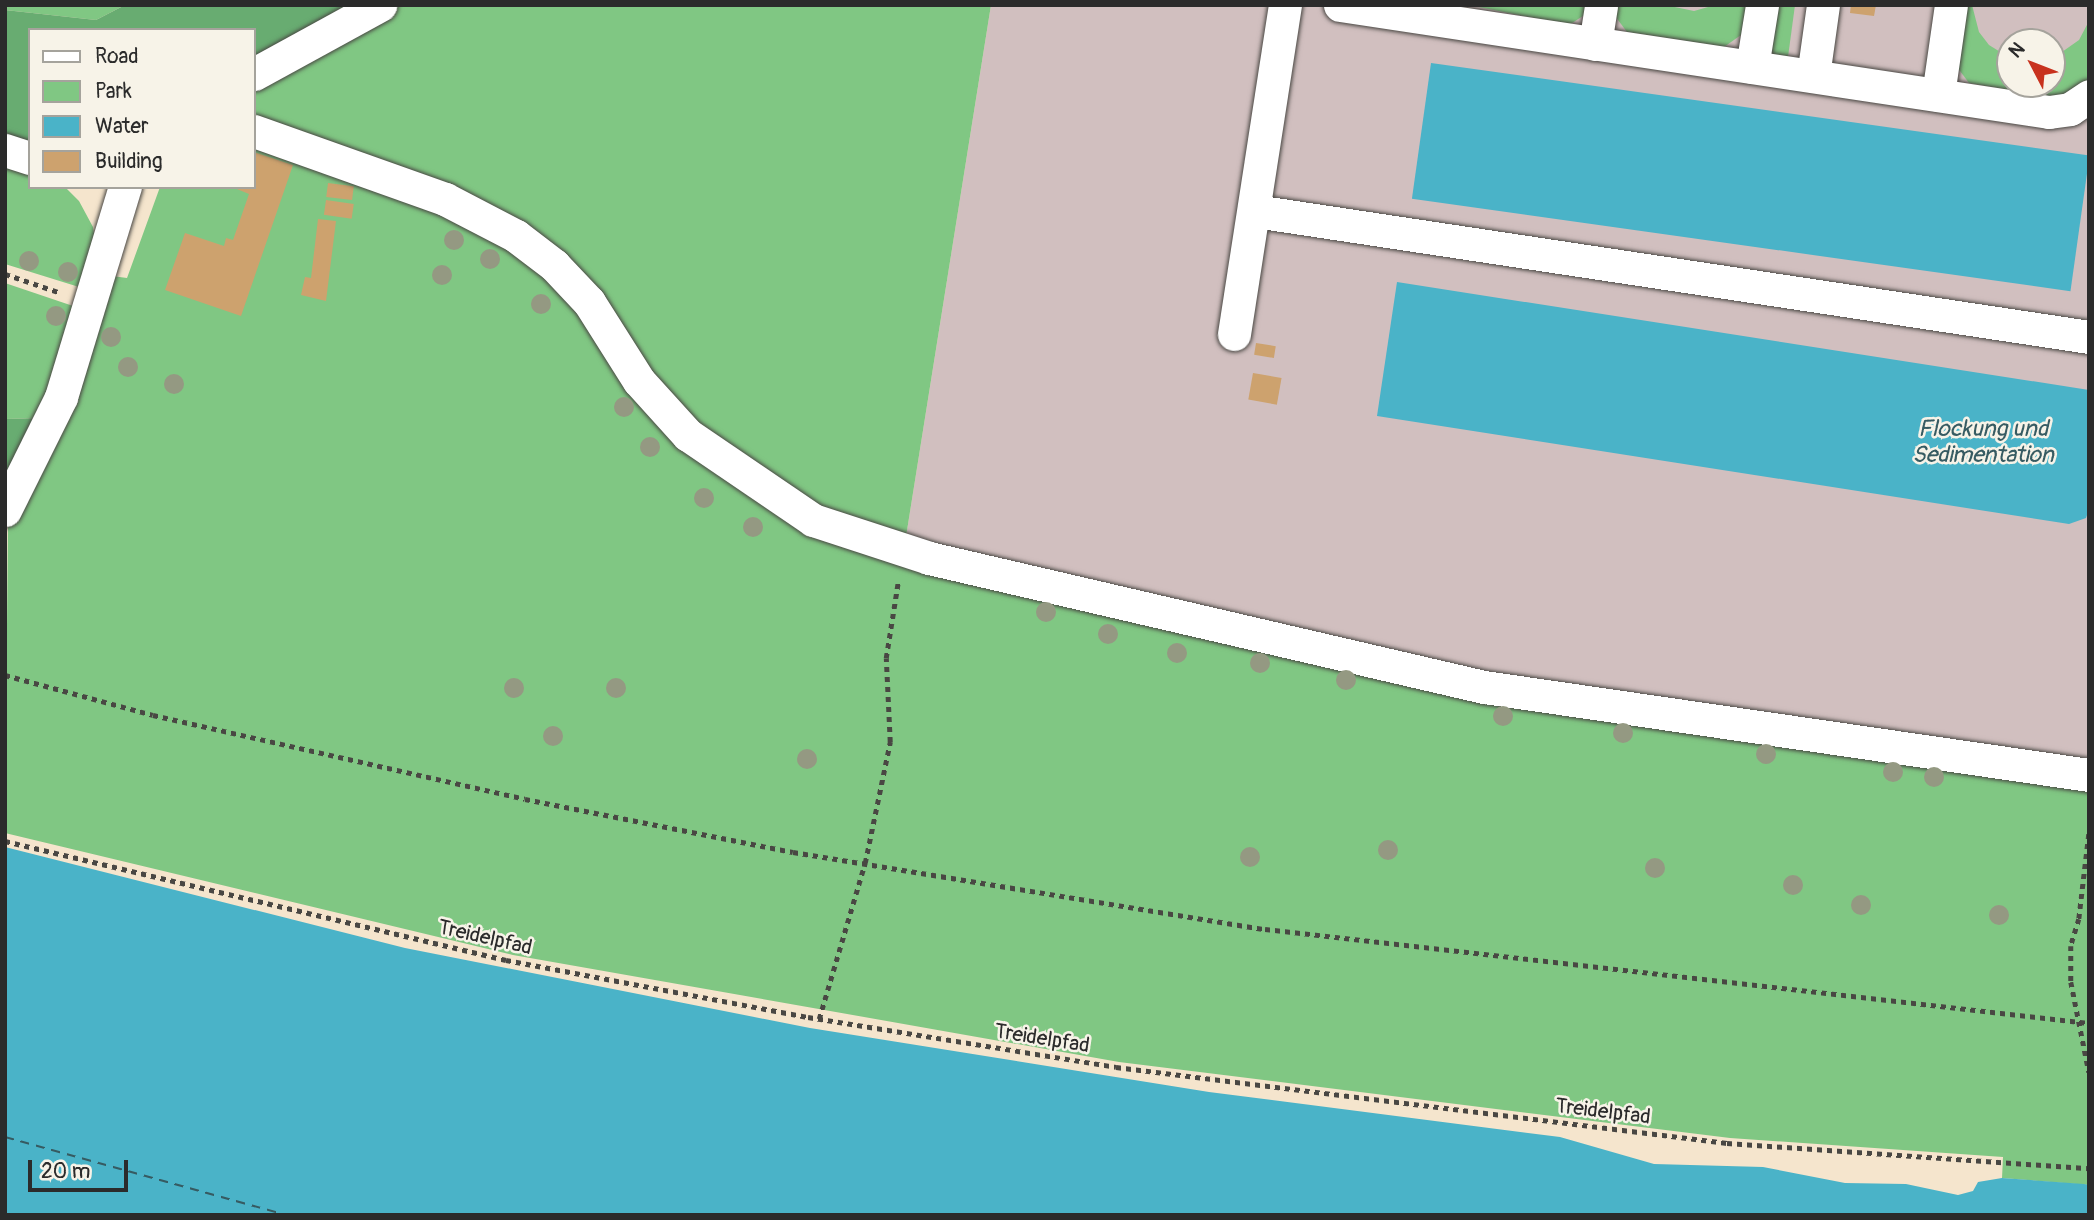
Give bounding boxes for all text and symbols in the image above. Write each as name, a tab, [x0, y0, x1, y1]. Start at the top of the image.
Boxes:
legend	[28, 28, 256, 189]
north arrow	[1996, 28, 2066, 98]
text: N	[2004, 37, 2030, 63]
text: Road	[95, 43, 139, 70]
text: Park	[95, 78, 132, 105]
text: Water	[95, 113, 148, 140]
text: Building	[95, 148, 162, 175]
water label: Flockung und Sedimentation	[1912, 415, 2054, 469]
street label: Treidelpfad	[436, 915, 534, 961]
street label: Treidelpfad	[993, 1019, 1091, 1059]
street label: Treidelpfad	[1554, 1094, 1652, 1130]
scale bar	[32, 1146, 131, 1190]
text: 20 m	[41, 1158, 90, 1185]

